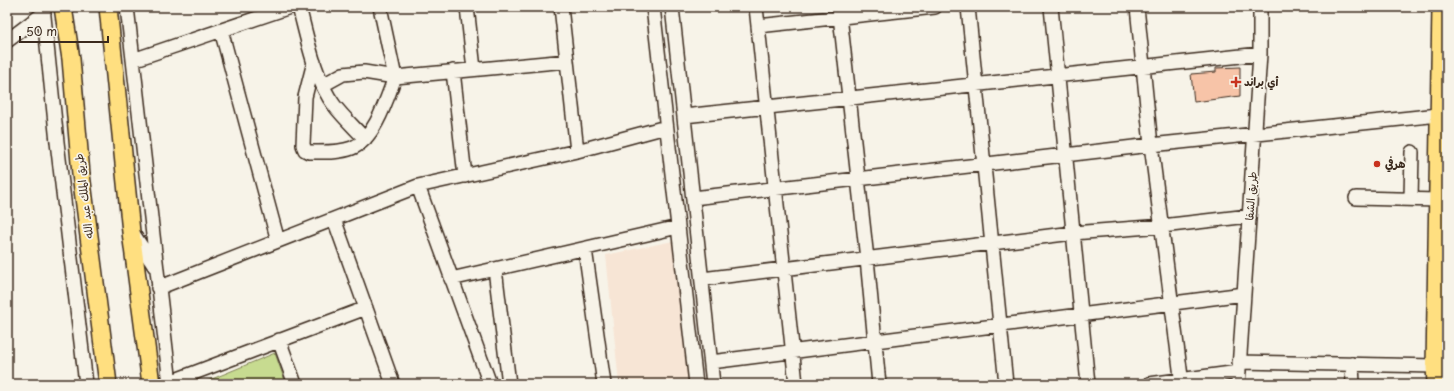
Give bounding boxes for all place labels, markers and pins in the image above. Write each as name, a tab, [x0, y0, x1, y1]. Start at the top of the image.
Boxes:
place label: أي براند	[1244, 73, 1279, 91]
marker: أي براند	[1231, 77, 1241, 87]
place label: هرفي	[1385, 155, 1405, 173]
marker: هرفي	[1372, 159, 1382, 169]

